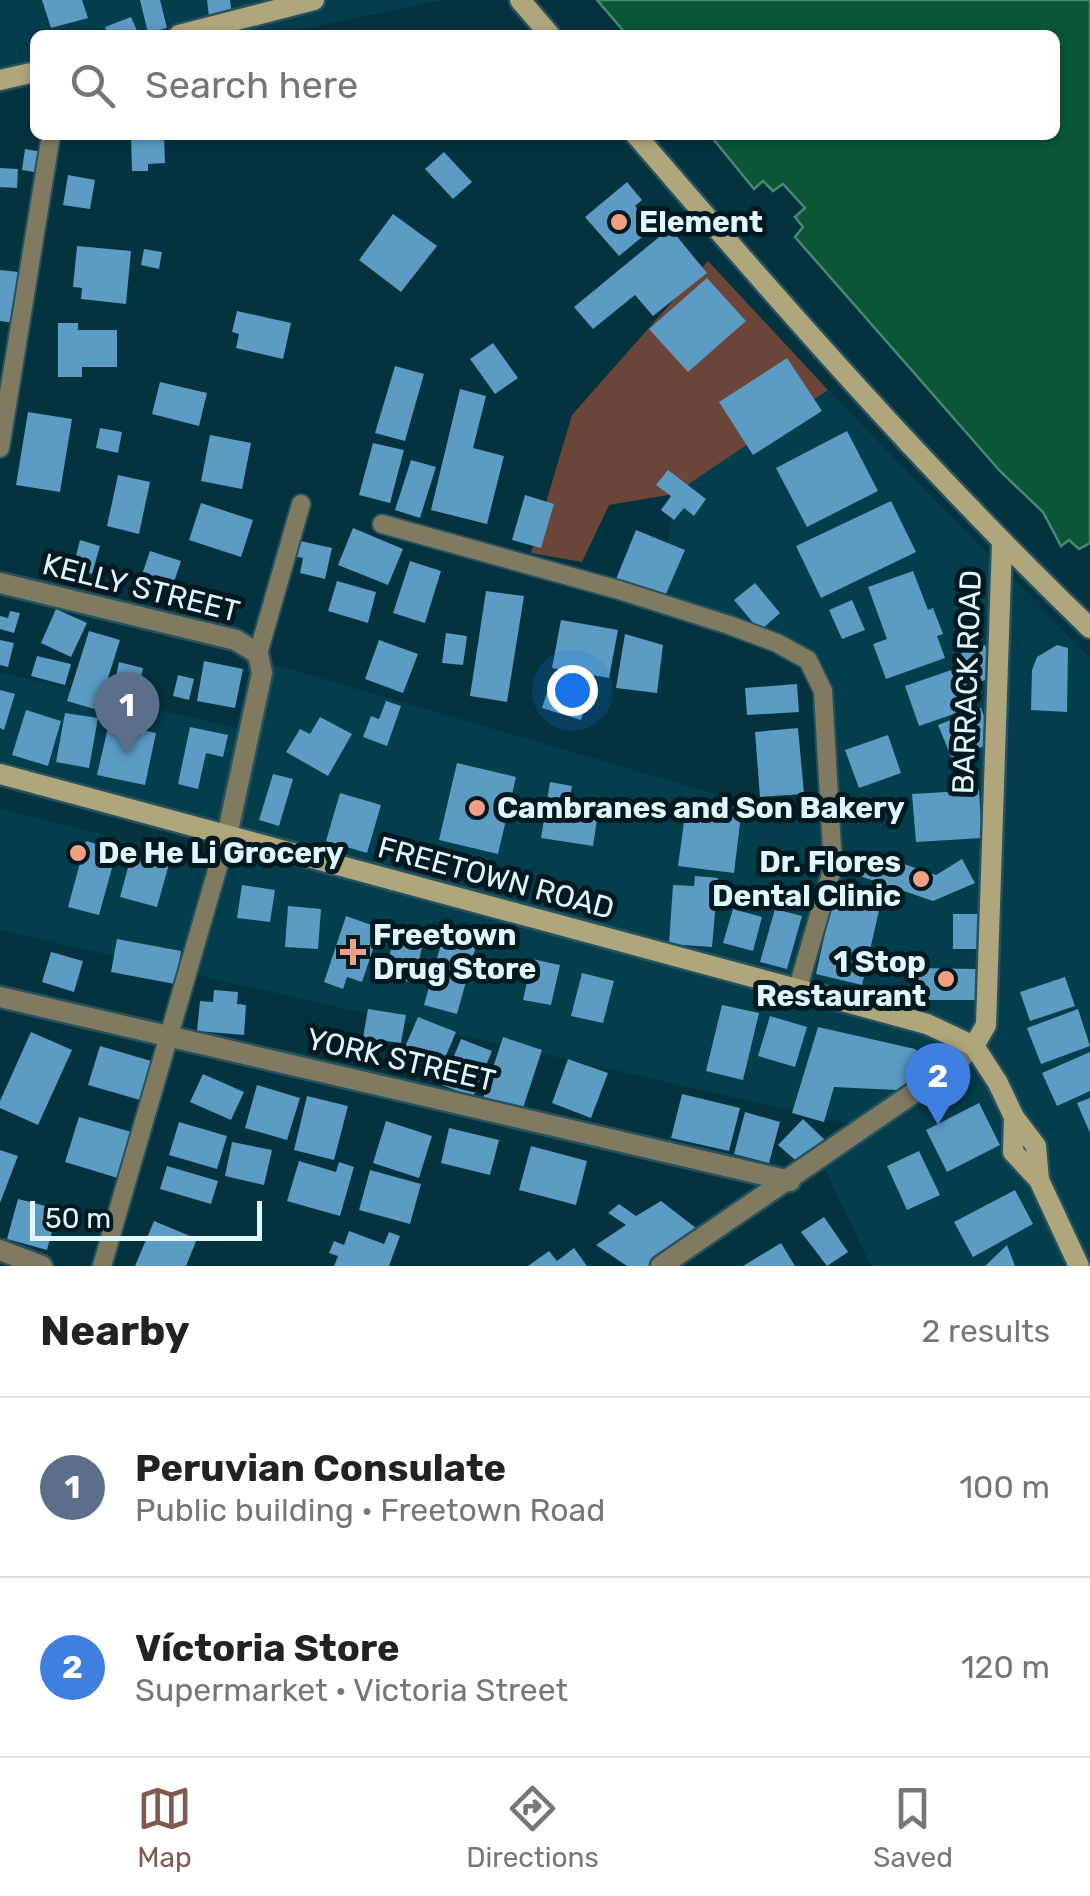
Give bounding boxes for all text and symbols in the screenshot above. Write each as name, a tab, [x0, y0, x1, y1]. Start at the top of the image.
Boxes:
search box	[30, 30, 1060, 140]
icon: search	[65, 58, 120, 113]
text: Search here	[145, 62, 358, 108]
place label: Element	[639, 204, 763, 240]
marker: Element	[608, 211, 630, 233]
street label: KELLY STREET	[39, 546, 243, 630]
street label: BARRACK ROAD	[945, 569, 989, 795]
your location	[547, 665, 598, 716]
pin: 1	[94, 672, 160, 754]
place label: Cambranes and Son Bakery	[497, 790, 905, 826]
marker: Cambranes and Son Bakery	[466, 797, 488, 819]
street label: FREETOWN ROAD	[374, 829, 618, 927]
place label: De He Li Grocery	[98, 835, 344, 871]
marker: De He Li Grocery	[67, 842, 89, 864]
place label: Dr. Flores Dental Clinic	[712, 844, 901, 914]
marker: Dr. Flores Dental Clinic	[910, 868, 932, 890]
place label: Freetown Drug Store	[373, 917, 536, 987]
marker: Freetown Drug Store	[342, 941, 364, 963]
place label: 1 Stop Restaurant	[756, 944, 926, 1014]
marker: 1 Stop Restaurant	[935, 968, 957, 990]
street label: YORK STREET	[303, 1021, 499, 1099]
pin: 2	[906, 1042, 970, 1125]
scale bar	[30, 1196, 262, 1240]
text: 50 m	[45, 1202, 111, 1235]
text: Nearby	[40, 1306, 190, 1356]
text: 2 results	[921, 1312, 1050, 1350]
text: Peruvian Consulate	[135, 1445, 506, 1491]
text: 1	[65, 1468, 80, 1506]
text: 100 m	[959, 1468, 1050, 1506]
text: Public building · Freetown Road	[135, 1491, 605, 1529]
text: Víctoria Store	[135, 1625, 400, 1671]
text: 2	[62, 1648, 83, 1686]
text: 120 m	[961, 1648, 1050, 1686]
text: Supermarket · Victoria Street	[135, 1671, 568, 1709]
tab: Map	[137, 1781, 192, 1874]
tab: Directions	[466, 1781, 599, 1874]
tab: Saved	[873, 1781, 953, 1874]

